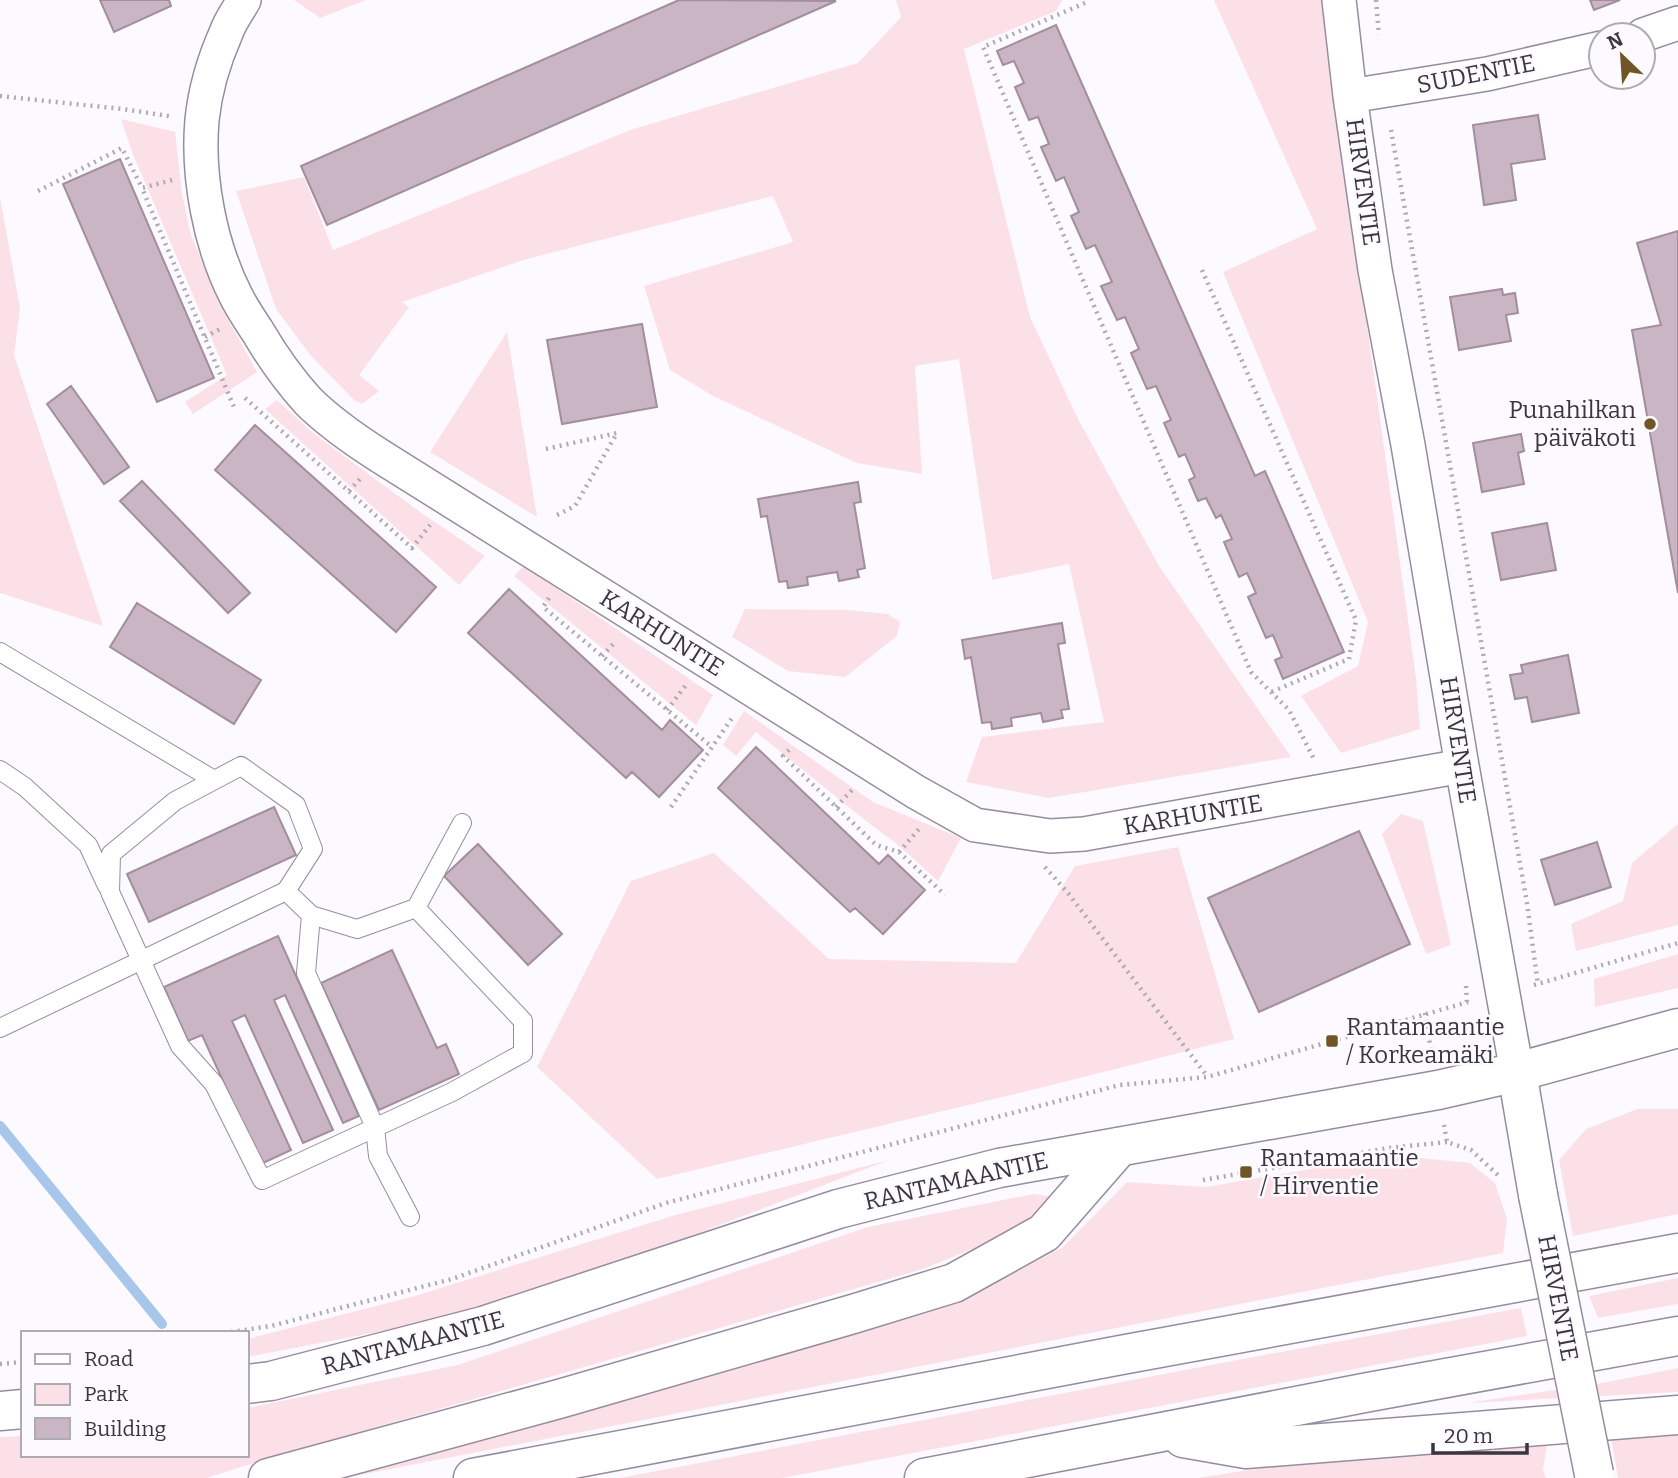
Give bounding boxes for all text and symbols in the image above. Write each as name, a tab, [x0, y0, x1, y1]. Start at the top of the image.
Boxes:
north arrow	[1587, 21, 1657, 91]
text: N	[1604, 27, 1627, 55]
street label: SUDENTIE	[1415, 49, 1537, 99]
street label: HIRVENTIE	[1340, 116, 1386, 248]
place label: Punahilkan päiväkoti	[1509, 396, 1636, 452]
marker: Punahilkan päiväkoti	[1642, 416, 1658, 432]
street label: KARHUNTIE	[595, 584, 729, 682]
street label: HIRVENTIE	[1434, 674, 1482, 806]
street label: KARHUNTIE	[1121, 789, 1265, 841]
place label: Rantamaantie / Korkeamäki	[1346, 1013, 1505, 1069]
marker: Rantamaantie / Korkeamäki	[1324, 1033, 1340, 1049]
place label: Rantamaantie / Hirventie	[1260, 1144, 1419, 1200]
street label: RANTAMAANTIE	[861, 1146, 1051, 1216]
marker: Rantamaantie / Hirventie	[1238, 1164, 1254, 1180]
street label: HIRVENTIE	[1532, 1232, 1584, 1364]
street label: RANTAMAANTIE	[319, 1305, 507, 1381]
legend	[21, 1331, 248, 1457]
text: Road	[84, 1346, 133, 1372]
text: Park	[84, 1381, 128, 1407]
scale bar	[1433, 1412, 1528, 1456]
text: Building	[84, 1416, 167, 1442]
text: 20 m	[1444, 1423, 1493, 1449]

